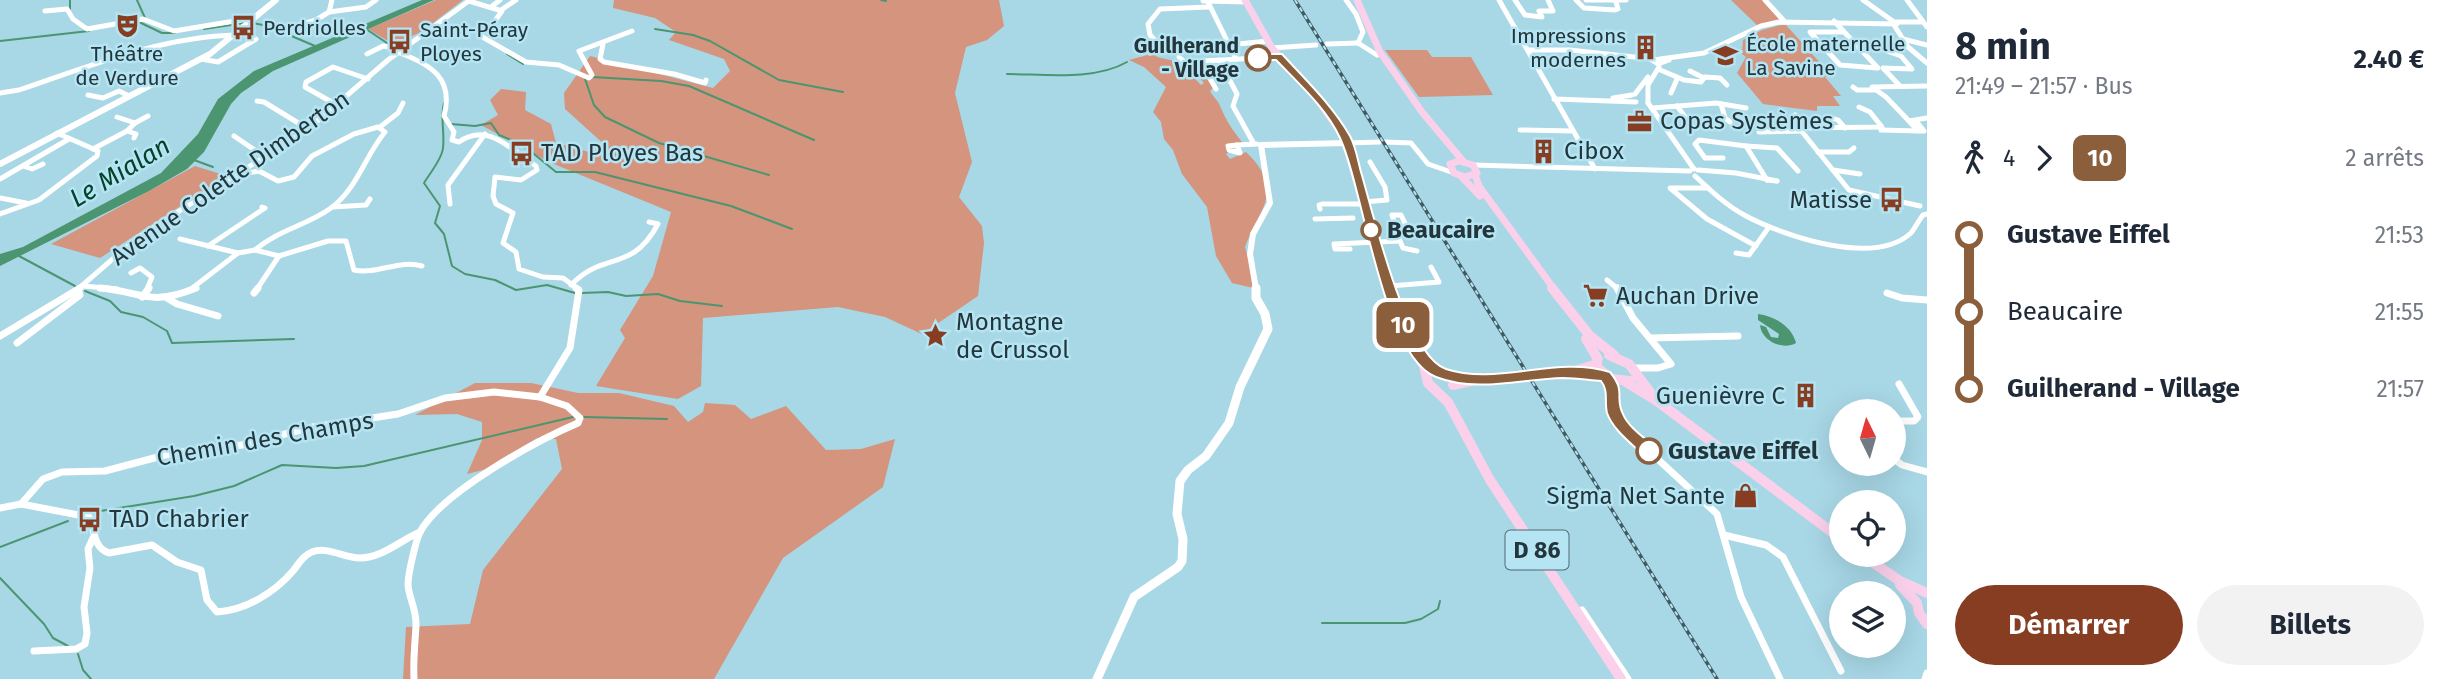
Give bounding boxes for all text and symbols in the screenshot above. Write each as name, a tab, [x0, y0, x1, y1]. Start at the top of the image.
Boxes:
theatre icon: Théâtre de Verdure	[113, 11, 141, 39]
bus stop icon: Perdriolles	[229, 14, 257, 42]
place label: Perdriolles	[263, 15, 366, 41]
place label: Saint-Péray Ployes	[420, 17, 529, 67]
place label: Impressions modernes	[1511, 23, 1626, 73]
text: 8 min	[1955, 23, 2051, 69]
bus stop icon: Saint-Péray Ployes	[386, 28, 414, 56]
place label: École maternelle La Savine	[1746, 31, 1905, 81]
place label: Guilherand - Village	[1134, 33, 1239, 83]
building icon: Impressions modernes	[1632, 34, 1660, 62]
place label: Théâtre de Verdure	[75, 41, 179, 91]
school or university icon: École maternelle La Savine	[1712, 42, 1740, 70]
text: 2.40 €	[2353, 44, 2424, 75]
marker: Guilherand - Village	[1245, 45, 1271, 71]
text: 21:49 – 21:57 · Bus	[1955, 72, 2133, 100]
street label: Avenue Colette Dimberton	[105, 85, 355, 271]
office icon: Copas Systèmes	[1626, 107, 1654, 135]
place label: Copas Systèmes	[1660, 107, 1833, 135]
water label: Le Mialan	[64, 130, 176, 214]
building icon: Cibox	[1530, 137, 1558, 165]
place label: Cibox	[1564, 137, 1624, 165]
bus stop icon: TAD Ployes Bas	[507, 139, 535, 167]
place label: TAD Ployes Bas	[541, 139, 703, 167]
icon: walk	[1955, 139, 1993, 177]
icon: forward	[2025, 139, 2063, 177]
text: 4	[2003, 144, 2015, 172]
text: 10	[2087, 144, 2112, 172]
text: 2 arrêts	[2345, 144, 2424, 172]
place label: Matisse	[1790, 186, 1872, 214]
bus stop icon: Matisse	[1878, 186, 1906, 214]
place label: Beaucaire	[1387, 216, 1495, 244]
text: Gustave Eiffel	[2007, 219, 2170, 250]
marker: Beaucaire	[1361, 220, 1381, 240]
text: 21:53	[2375, 221, 2424, 249]
supermarket icon: Auchan Drive	[1582, 282, 1610, 310]
place label: Auchan Drive	[1616, 282, 1759, 310]
text: Beaucaire	[2007, 296, 2123, 327]
text: 21:55	[2375, 298, 2424, 326]
line badge: 10	[1372, 302, 1434, 348]
place label: Montagne de Crussol	[956, 308, 1069, 364]
text: 10	[1390, 311, 1416, 339]
place icon: Montagne de Crussol	[922, 322, 950, 350]
text: Guilherand - Village	[2007, 373, 2240, 404]
text: 21:57	[2376, 375, 2424, 403]
place label: Guenièvre C	[1656, 382, 1785, 410]
building icon: Guenièvre C	[1791, 382, 1819, 410]
north arrow	[1829, 399, 1906, 476]
map controls	[1829, 399, 1906, 658]
street label: Chemin des Champs	[155, 406, 375, 472]
place label: Gustave Eiffel	[1668, 437, 1819, 465]
marker: Gustave Eiffel	[1636, 438, 1662, 464]
place label: Sigma Net Sante	[1547, 482, 1725, 510]
shop icon: Sigma Net Sante	[1731, 482, 1759, 510]
button: locate	[1829, 490, 1906, 567]
bus stop icon: TAD Chabrier	[75, 505, 103, 533]
place label: TAD Chabrier	[109, 505, 249, 533]
road number: D 86	[1506, 530, 1568, 570]
button: layers	[1829, 581, 1906, 658]
button: Démarrer	[1955, 585, 2183, 665]
button: Billets	[2197, 585, 2424, 665]

